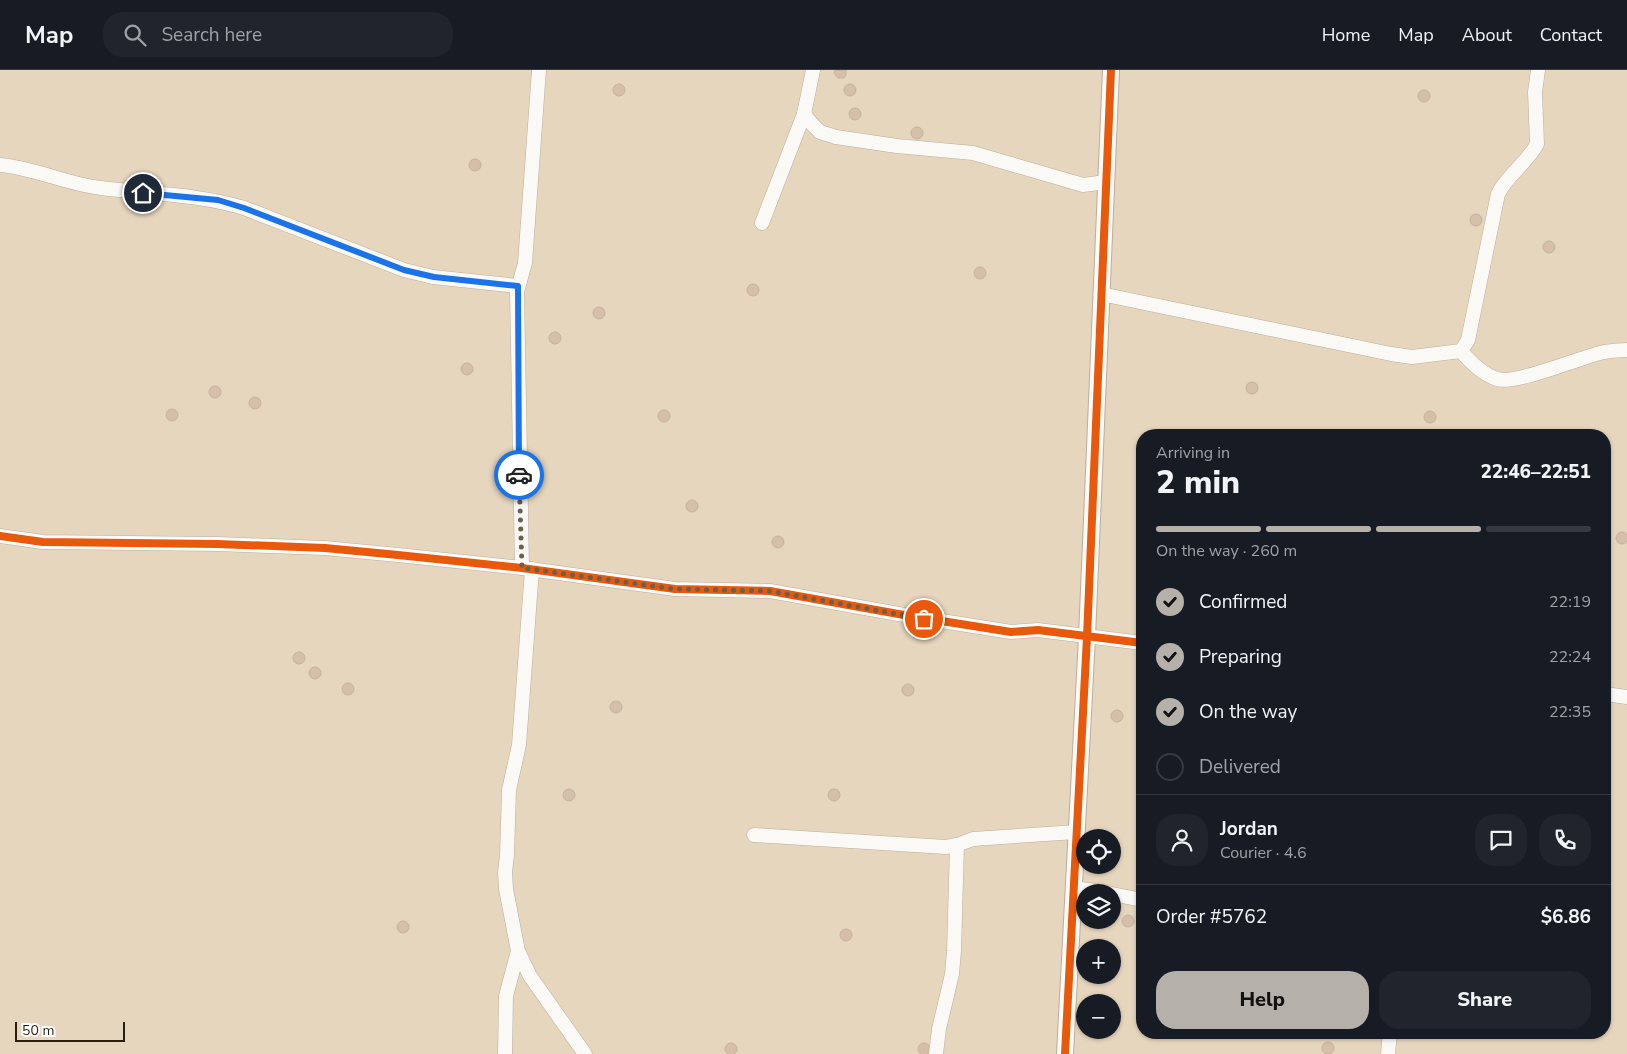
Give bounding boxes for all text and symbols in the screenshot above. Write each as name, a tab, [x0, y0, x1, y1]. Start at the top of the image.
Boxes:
search box	[103, 12, 453, 57]
text: Map	[25, 19, 73, 51]
icon: search	[121, 21, 149, 49]
text: Search here	[161, 22, 262, 48]
text: Home	[1322, 23, 1370, 47]
text: Map	[1398, 23, 1434, 47]
text: About	[1462, 23, 1512, 47]
text: Contact	[1540, 23, 1602, 47]
pin	[122, 172, 164, 214]
icon: home	[129, 179, 157, 207]
text: Arriving in	[1156, 442, 1230, 464]
courier	[494, 450, 544, 500]
text: 22:46–22:51	[1480, 459, 1591, 485]
icon: car	[505, 461, 533, 489]
text: 2 min	[1156, 461, 1240, 504]
text: On the way · 260 m	[1156, 540, 1297, 562]
icon: check	[1156, 588, 1184, 616]
text: Confirmed	[1199, 589, 1287, 615]
text: 22:19	[1549, 591, 1591, 613]
pin	[903, 598, 945, 640]
icon: bag	[910, 605, 938, 633]
icon: check	[1156, 643, 1184, 671]
text: Preparing	[1199, 644, 1282, 670]
text: 22:24	[1549, 646, 1591, 668]
icon: check	[1156, 698, 1184, 726]
text: On the way	[1199, 699, 1297, 725]
text: 22:35	[1549, 701, 1591, 723]
text: Delivered	[1199, 754, 1281, 780]
button: person	[1156, 814, 1208, 866]
button: chat	[1475, 814, 1527, 866]
button: phone	[1539, 814, 1591, 866]
text: Jordan	[1220, 816, 1278, 842]
map controls	[1076, 829, 1121, 1039]
button: locate	[1076, 829, 1121, 874]
text: Courier · 4.6	[1220, 842, 1306, 864]
button: layers	[1076, 884, 1121, 929]
text: Order #5762	[1156, 904, 1267, 930]
text: $6.86	[1541, 904, 1591, 930]
button: +	[1076, 939, 1121, 984]
button: Help	[1156, 971, 1369, 1029]
button: Share	[1379, 971, 1591, 1029]
button: −	[1076, 994, 1121, 1039]
scale bar	[15, 1019, 125, 1042]
text: 50 m	[22, 1021, 54, 1040]

